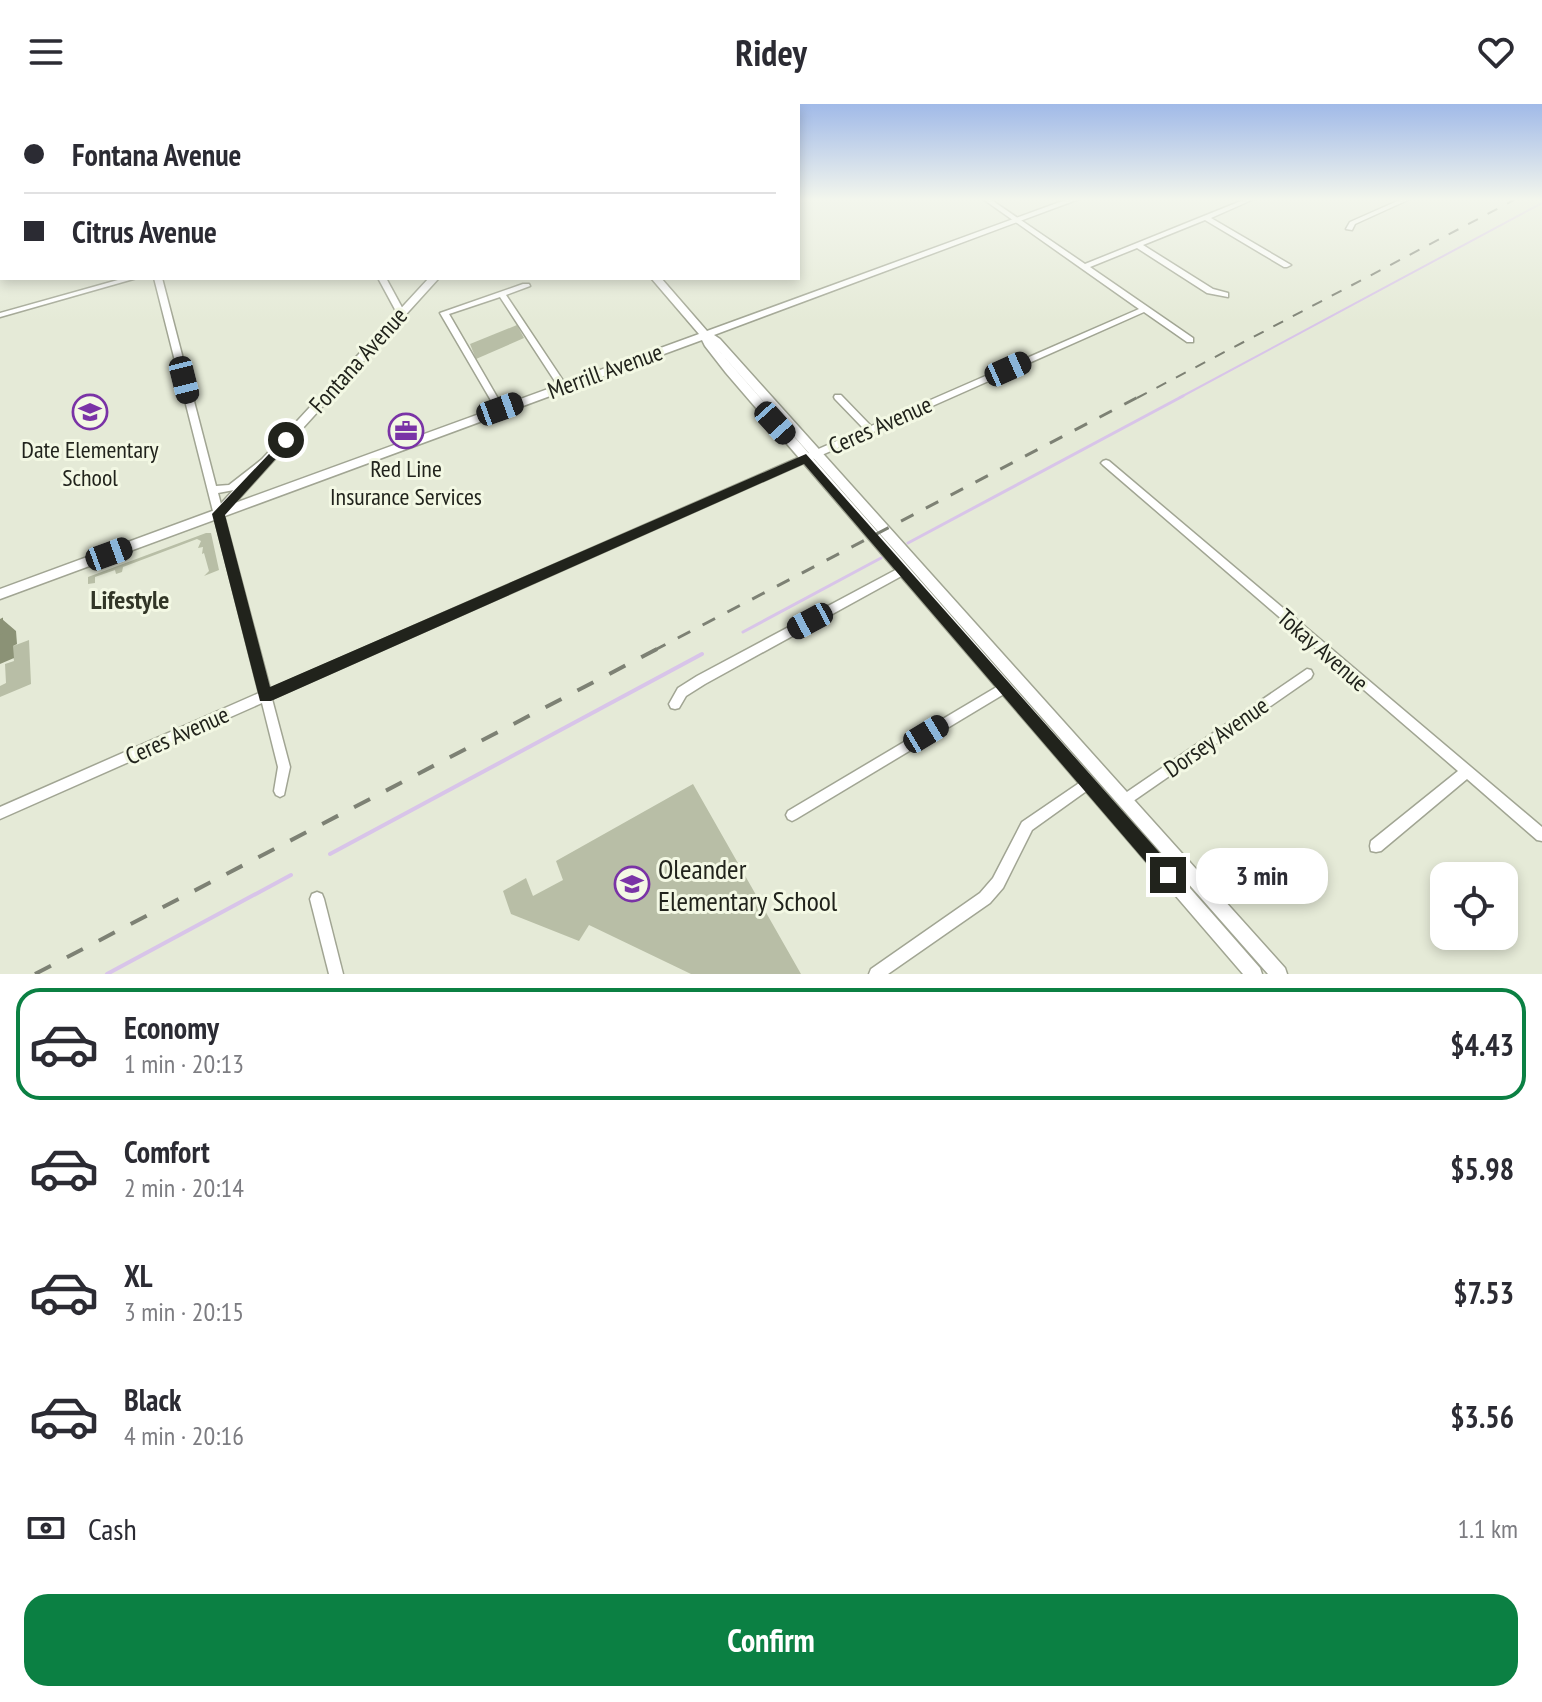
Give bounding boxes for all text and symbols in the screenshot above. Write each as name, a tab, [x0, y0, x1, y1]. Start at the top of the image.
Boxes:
text: Ridey	[735, 29, 807, 76]
icon: menu	[24, 30, 68, 74]
icon: heart	[1474, 30, 1518, 74]
text: Fontana Avenue	[72, 135, 241, 174]
text: Citrus Avenue	[72, 212, 217, 251]
street label: Fontana Avenue	[302, 300, 414, 420]
street label: Merrill Avenue	[543, 336, 667, 406]
car	[981, 348, 1035, 390]
car	[167, 354, 201, 406]
street label: Ceres Avenue	[823, 388, 937, 462]
car	[473, 390, 527, 428]
school or university icon: Date Elementary School	[71, 393, 109, 431]
car	[750, 397, 800, 449]
office icon: Red Line Insurance Services	[387, 412, 425, 450]
route start	[268, 422, 304, 458]
place label: Date Elementary School	[21, 434, 159, 493]
place label: Red Line Insurance Services	[330, 453, 482, 512]
car	[82, 535, 136, 573]
district label: Lifestyle	[91, 583, 169, 616]
car	[783, 599, 837, 643]
street label: Tokay Avenue	[1271, 602, 1375, 698]
street label: Dorsey Avenue	[1158, 690, 1274, 784]
street label: Ceres Avenue	[120, 698, 234, 772]
car	[899, 711, 953, 757]
callout: 3 min	[1196, 847, 1328, 903]
place label: Oleander Elementary School	[658, 850, 838, 919]
route end	[1150, 857, 1186, 893]
text: 3 min	[1236, 859, 1288, 892]
map controls	[1430, 862, 1518, 950]
button: locate	[1430, 862, 1518, 950]
school or university icon: Oleander Elementary School	[613, 865, 651, 903]
icon: car	[28, 1008, 100, 1080]
text: Economy	[124, 1008, 219, 1047]
text: $4.43	[1450, 1025, 1514, 1064]
text: 1 min · 20:13	[124, 1047, 244, 1080]
icon: car	[28, 1132, 100, 1204]
text: Comfort	[124, 1132, 210, 1171]
text: $5.98	[1450, 1149, 1514, 1188]
text: 2 min · 20:14	[124, 1171, 244, 1204]
icon: car	[28, 1256, 100, 1328]
text: XL	[124, 1256, 153, 1295]
text: $7.53	[1453, 1273, 1514, 1312]
text: 3 min · 20:15	[124, 1295, 244, 1328]
icon: car	[28, 1380, 100, 1452]
text: Black	[124, 1380, 181, 1419]
text: $3.56	[1450, 1397, 1514, 1436]
text: 4 min · 20:16	[124, 1419, 244, 1452]
icon: cash	[24, 1506, 68, 1550]
text: Cash	[88, 1509, 137, 1548]
text: 1.1 km	[1457, 1512, 1518, 1545]
button: Confirm	[24, 1594, 1518, 1686]

